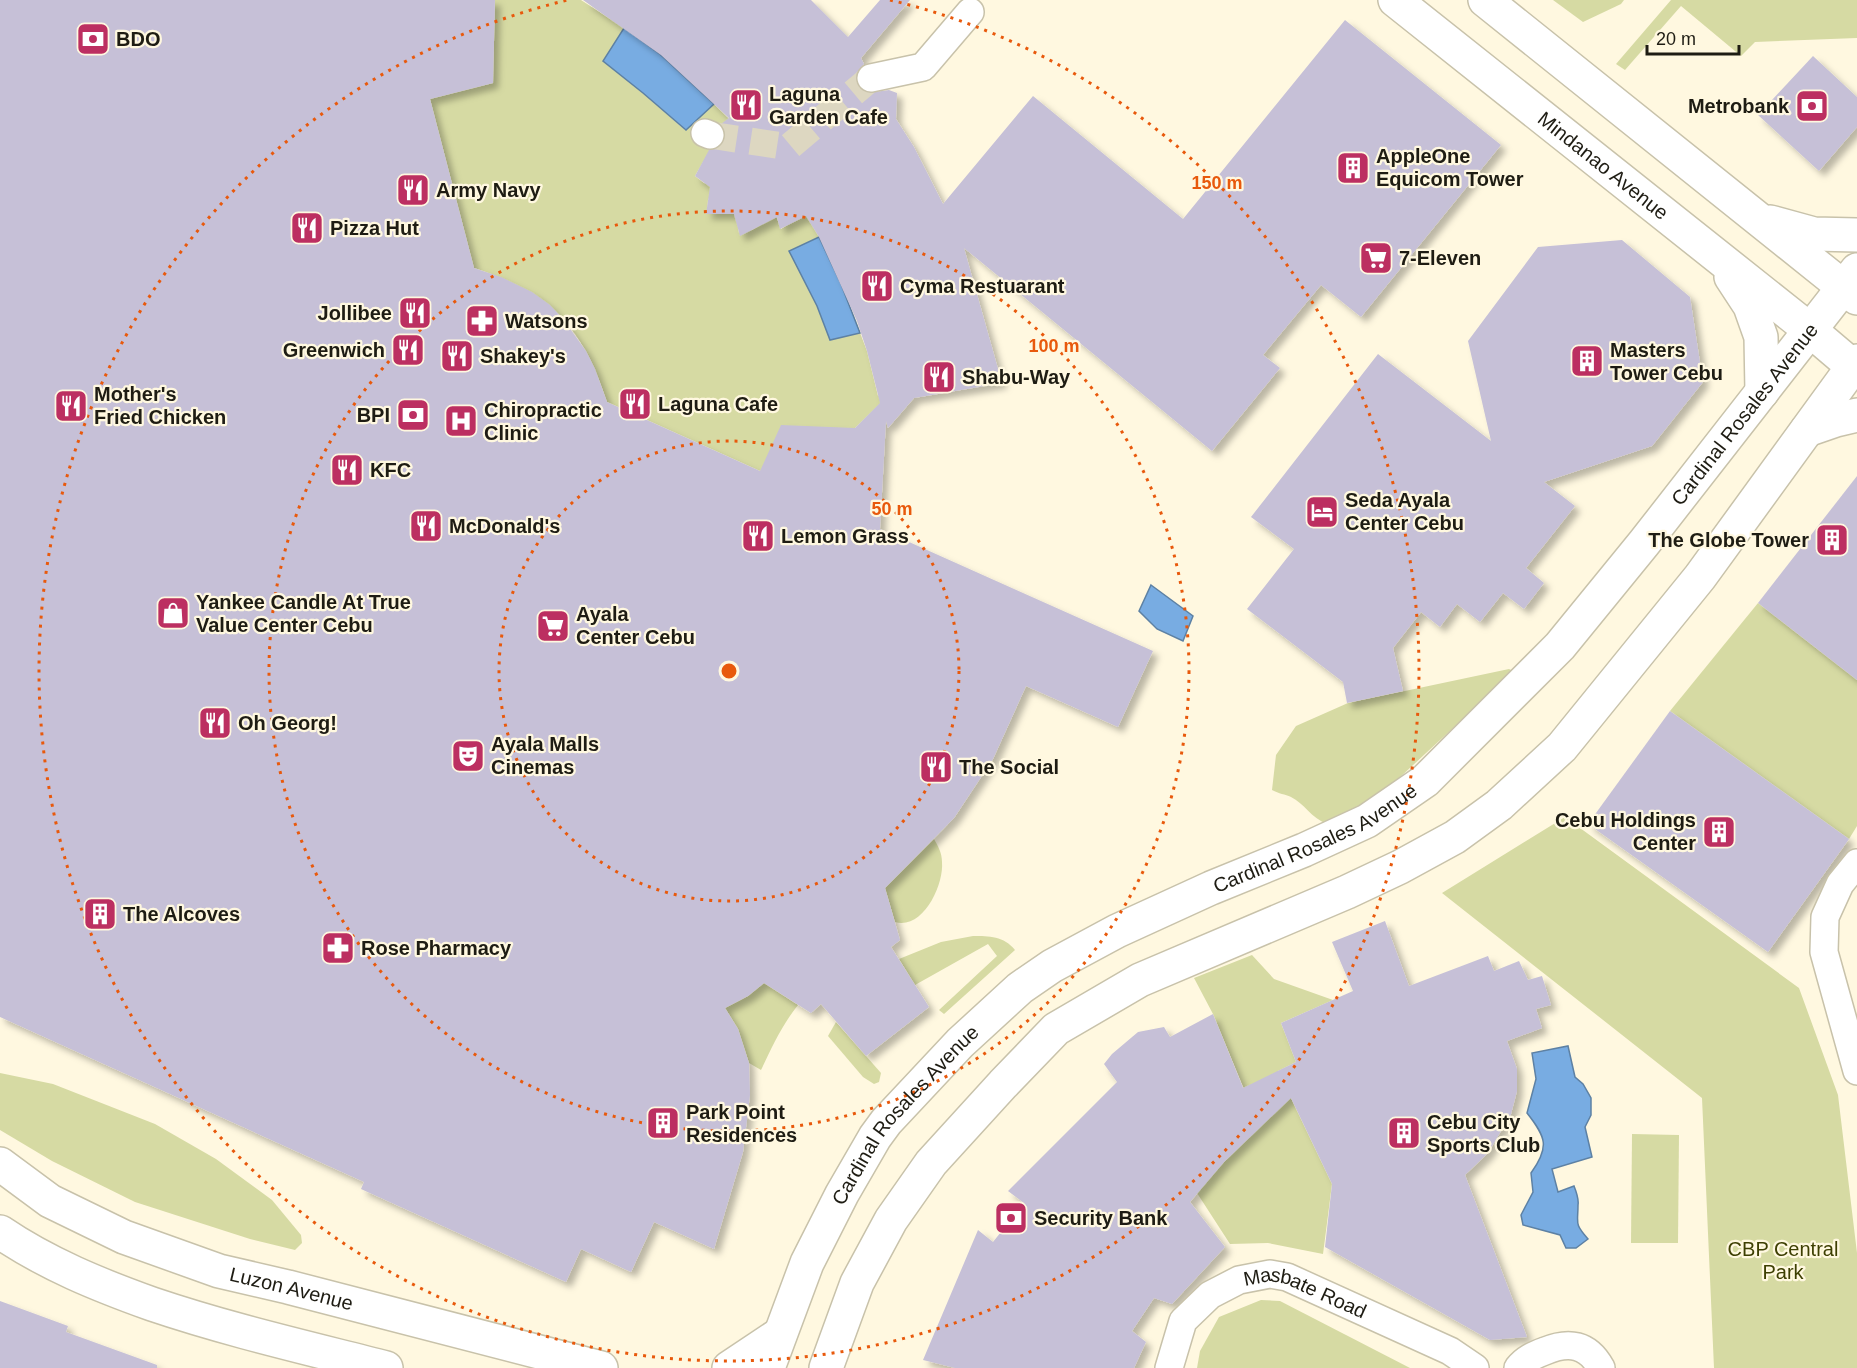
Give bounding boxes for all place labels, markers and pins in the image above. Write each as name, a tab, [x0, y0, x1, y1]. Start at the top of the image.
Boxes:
bank icon: BDO	[75, 21, 111, 57]
place label: BDO	[116, 28, 160, 50]
place label: Laguna Garden Cafe	[769, 83, 888, 128]
restaurant icon: Laguna Garden Cafe	[728, 87, 764, 123]
bank icon: Metrobank	[1794, 88, 1830, 124]
place label: Metrobank	[1688, 95, 1790, 117]
place label: AppleOne Equicom Tower	[1376, 145, 1524, 190]
building icon: AppleOne Equicom Tower	[1335, 150, 1371, 186]
restaurant icon: Army Navy	[395, 172, 431, 208]
place label: Army Navy	[436, 179, 541, 201]
restaurant icon: Pizza Hut	[289, 210, 325, 246]
place label: Pizza Hut	[330, 217, 419, 239]
supermarket icon: 7-Eleven	[1358, 240, 1394, 276]
place label: 7-Eleven	[1399, 247, 1481, 269]
restaurant icon: Cyma Restuarant	[859, 268, 895, 304]
place label: Cyma Restuarant	[900, 275, 1065, 297]
restaurant icon: Jollibee	[397, 295, 433, 331]
place label: Jollibee	[318, 302, 392, 324]
pharmacy icon: Watsons	[464, 303, 500, 339]
place label: Watsons	[505, 310, 588, 332]
restaurant icon: Greenwich	[390, 332, 426, 368]
restaurant icon: Shakey's	[439, 338, 475, 374]
place label: Greenwich	[283, 339, 385, 361]
place label: Masters Tower Cebu	[1610, 339, 1723, 384]
building icon: Masters Tower Cebu	[1569, 343, 1605, 379]
place label: Shakey's	[480, 345, 566, 367]
restaurant icon: Shabu-Way	[921, 359, 957, 395]
place label: Shabu-Way	[962, 366, 1071, 388]
place label: Mother's Fried Chicken	[94, 383, 226, 428]
restaurant icon: Laguna Cafe	[617, 386, 653, 422]
restaurant icon: Mother's Fried Chicken	[53, 388, 89, 424]
place label: Laguna Cafe	[658, 393, 778, 415]
bank icon: BPI	[395, 397, 431, 433]
place label: Chiropractic Clinic	[484, 399, 602, 444]
hospital icon: Chiropractic Clinic	[443, 403, 479, 439]
place label: BPI	[357, 404, 390, 426]
restaurant icon: KFC	[329, 452, 365, 488]
place label: KFC	[370, 459, 411, 481]
place label: Seda Ayala Center Cebu	[1345, 489, 1464, 534]
hotel icon: Seda Ayala Center Cebu	[1304, 494, 1340, 530]
restaurant icon: McDonald's	[408, 508, 444, 544]
place label: McDonald's	[449, 515, 560, 537]
restaurant icon: Lemon Grass	[740, 518, 776, 554]
building icon: The Globe Tower	[1814, 522, 1850, 558]
place label: Lemon Grass	[781, 525, 909, 547]
place label: The Globe Tower	[1648, 529, 1809, 551]
place label: Yankee Candle At True Value Center Cebu	[196, 591, 411, 636]
shop icon: Yankee Candle At True Value Center Cebu	[155, 595, 191, 631]
place label: Ayala Center Cebu	[576, 603, 695, 648]
supermarket icon: Ayala Center Cebu	[535, 608, 571, 644]
centre of rings	[719, 661, 739, 681]
restaurant icon: Oh Georg!	[197, 705, 233, 741]
place label: Oh Georg!	[238, 712, 337, 734]
place label: Ayala Malls Cinemas	[491, 733, 599, 778]
theatre icon: Ayala Malls Cinemas	[450, 738, 486, 774]
restaurant icon: The Social	[918, 749, 954, 785]
place label: The Social	[959, 756, 1059, 778]
place label: Cebu Holdings Center	[1555, 809, 1696, 854]
building icon: Cebu Holdings Center	[1701, 814, 1737, 850]
building icon: The Alcoves	[82, 896, 118, 932]
place label: The Alcoves	[123, 903, 240, 925]
pharmacy icon: Rose Pharmacy	[320, 930, 356, 966]
place label: Rose Pharmacy	[361, 937, 512, 959]
place label: Park Point Residences	[686, 1101, 797, 1146]
building icon: Park Point Residences	[645, 1105, 681, 1141]
place label: Cebu City Sports Club	[1427, 1111, 1540, 1156]
building icon: Cebu City Sports Club	[1386, 1115, 1422, 1151]
bank icon: Security Bank	[993, 1200, 1029, 1236]
place label: Security Bank	[1034, 1207, 1168, 1229]

